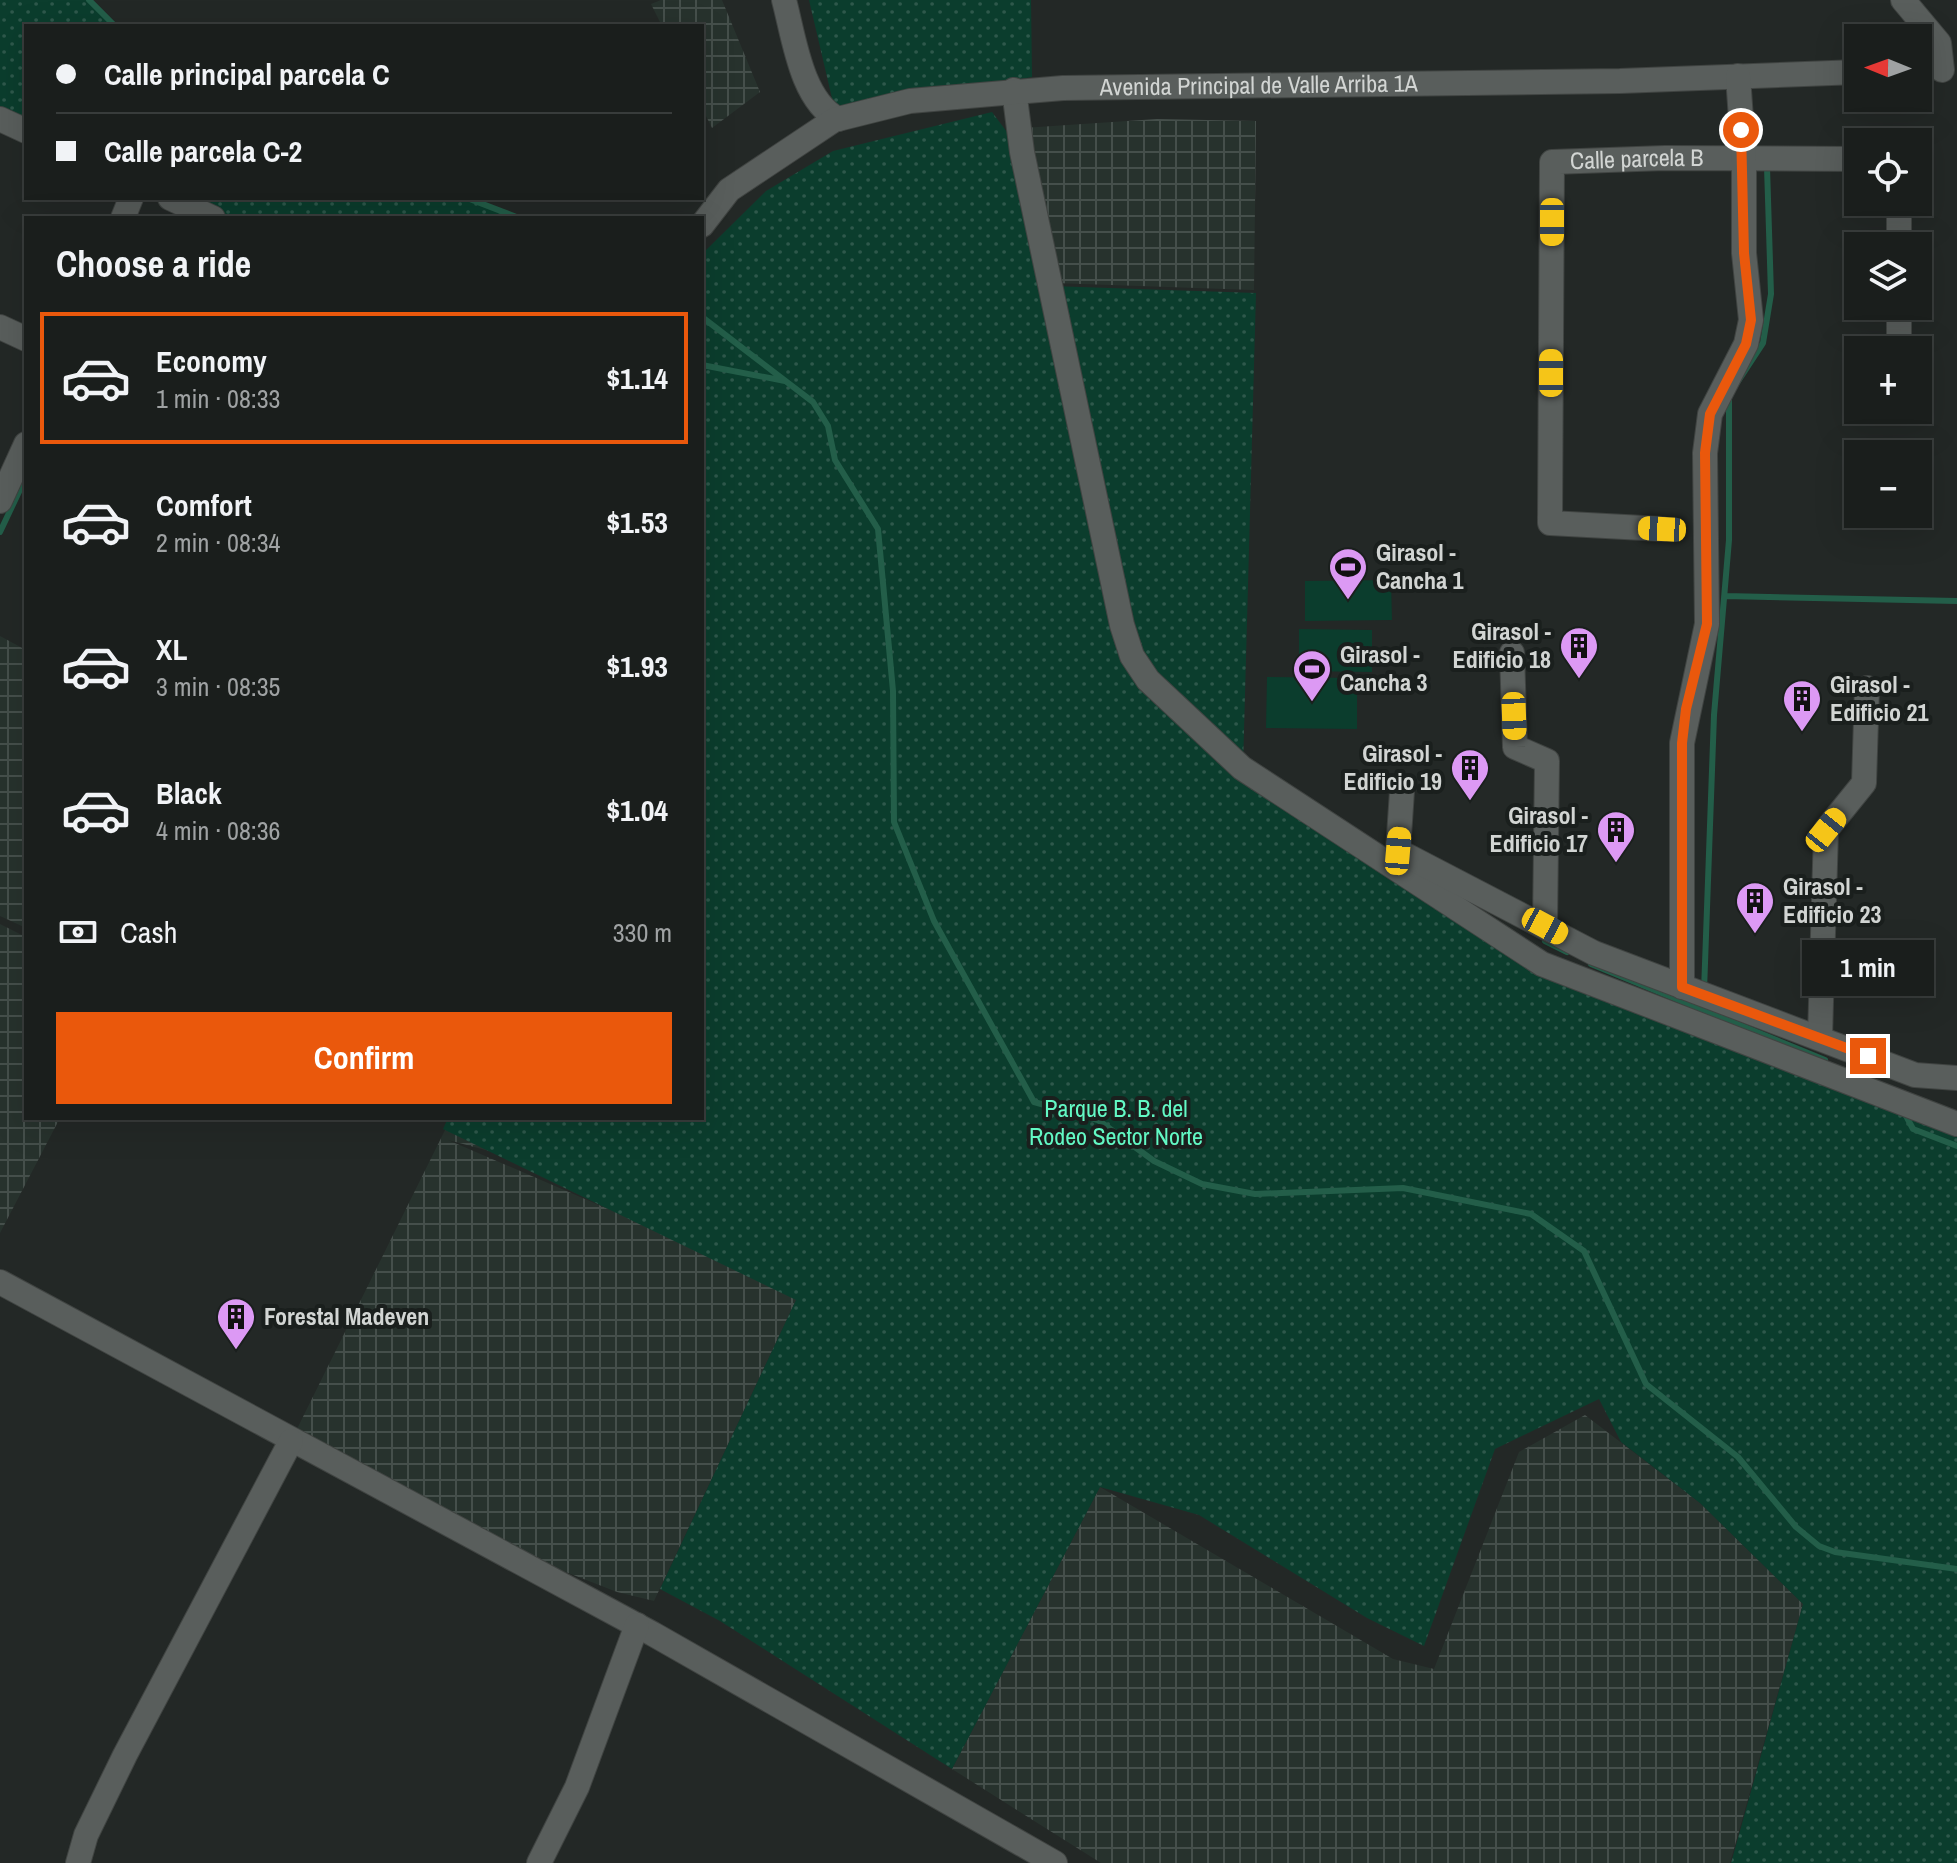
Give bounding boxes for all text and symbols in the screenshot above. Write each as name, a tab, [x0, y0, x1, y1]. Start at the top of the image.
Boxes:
north arrow	[1844, 24, 1932, 112]
map controls	[1844, 24, 1932, 528]
text: Calle principal parcela C	[104, 54, 390, 94]
street label: Avenida Principal de Valle Arriba 1A	[1098, 67, 1419, 103]
route start	[1723, 112, 1759, 148]
button: locate	[1844, 128, 1932, 216]
text: Calle parcela C-2	[104, 131, 302, 171]
street label: Calle parcela B	[1569, 141, 1704, 176]
car	[1540, 198, 1564, 246]
button: layers	[1844, 232, 1932, 320]
text: Choose a ride	[56, 240, 251, 288]
button: +	[1844, 336, 1932, 424]
text: Economy	[156, 341, 267, 381]
icon: car	[60, 342, 132, 414]
car	[1539, 349, 1563, 397]
text: $1.14	[606, 358, 668, 398]
text: 1 min · 08:33	[156, 381, 280, 416]
button: −	[1844, 440, 1932, 528]
text: Comfort	[156, 485, 252, 525]
icon: car	[60, 486, 132, 558]
text: $1.53	[606, 502, 668, 542]
car	[1637, 516, 1687, 542]
text: 2 min · 08:34	[156, 525, 280, 560]
place label: Girasol - Cancha 1	[1376, 536, 1464, 596]
sports icon: Girasol - Cancha 1	[1327, 546, 1369, 601]
place label: Girasol - Edificio 18	[1453, 615, 1551, 675]
building icon: Girasol - Edificio 18	[1558, 625, 1600, 680]
text: XL	[156, 629, 187, 669]
icon: car	[60, 630, 132, 702]
place label: Girasol - Cancha 3	[1340, 638, 1428, 698]
text: $1.93	[606, 646, 668, 686]
sports icon: Girasol - Cancha 3	[1291, 648, 1333, 703]
place label: Girasol - Edificio 21	[1830, 668, 1929, 728]
text: 3 min · 08:35	[156, 669, 280, 704]
building icon: Girasol - Edificio 21	[1781, 678, 1823, 733]
car	[1501, 692, 1527, 740]
place label: Girasol - Edificio 19	[1344, 737, 1442, 797]
building icon: Girasol - Edificio 19	[1449, 747, 1491, 802]
text: Black	[156, 773, 222, 813]
icon: car	[60, 774, 132, 846]
text: $1.04	[606, 790, 668, 830]
place label: Girasol - Edificio 17	[1490, 799, 1588, 859]
car	[1802, 804, 1850, 856]
building icon: Girasol - Edificio 17	[1595, 809, 1637, 864]
text: 4 min · 08:36	[156, 813, 280, 848]
car	[1384, 826, 1412, 876]
place label: Girasol - Edificio 23	[1783, 870, 1882, 930]
building icon: Girasol - Edificio 23	[1734, 880, 1776, 935]
car	[1518, 904, 1572, 948]
icon: cash	[56, 910, 100, 954]
text: Cash	[120, 912, 177, 952]
text: 330 m	[613, 915, 672, 950]
callout: 1 min	[1802, 940, 1934, 996]
text: 1 min	[1840, 950, 1896, 985]
button: Confirm	[56, 1012, 672, 1104]
route end	[1850, 1038, 1886, 1074]
park label: Parque B. B. del Rodeo Sector Norte	[1029, 1092, 1203, 1152]
building icon: Forestal Madeven	[215, 1296, 257, 1351]
place label: Forestal Madeven	[264, 1300, 429, 1332]

